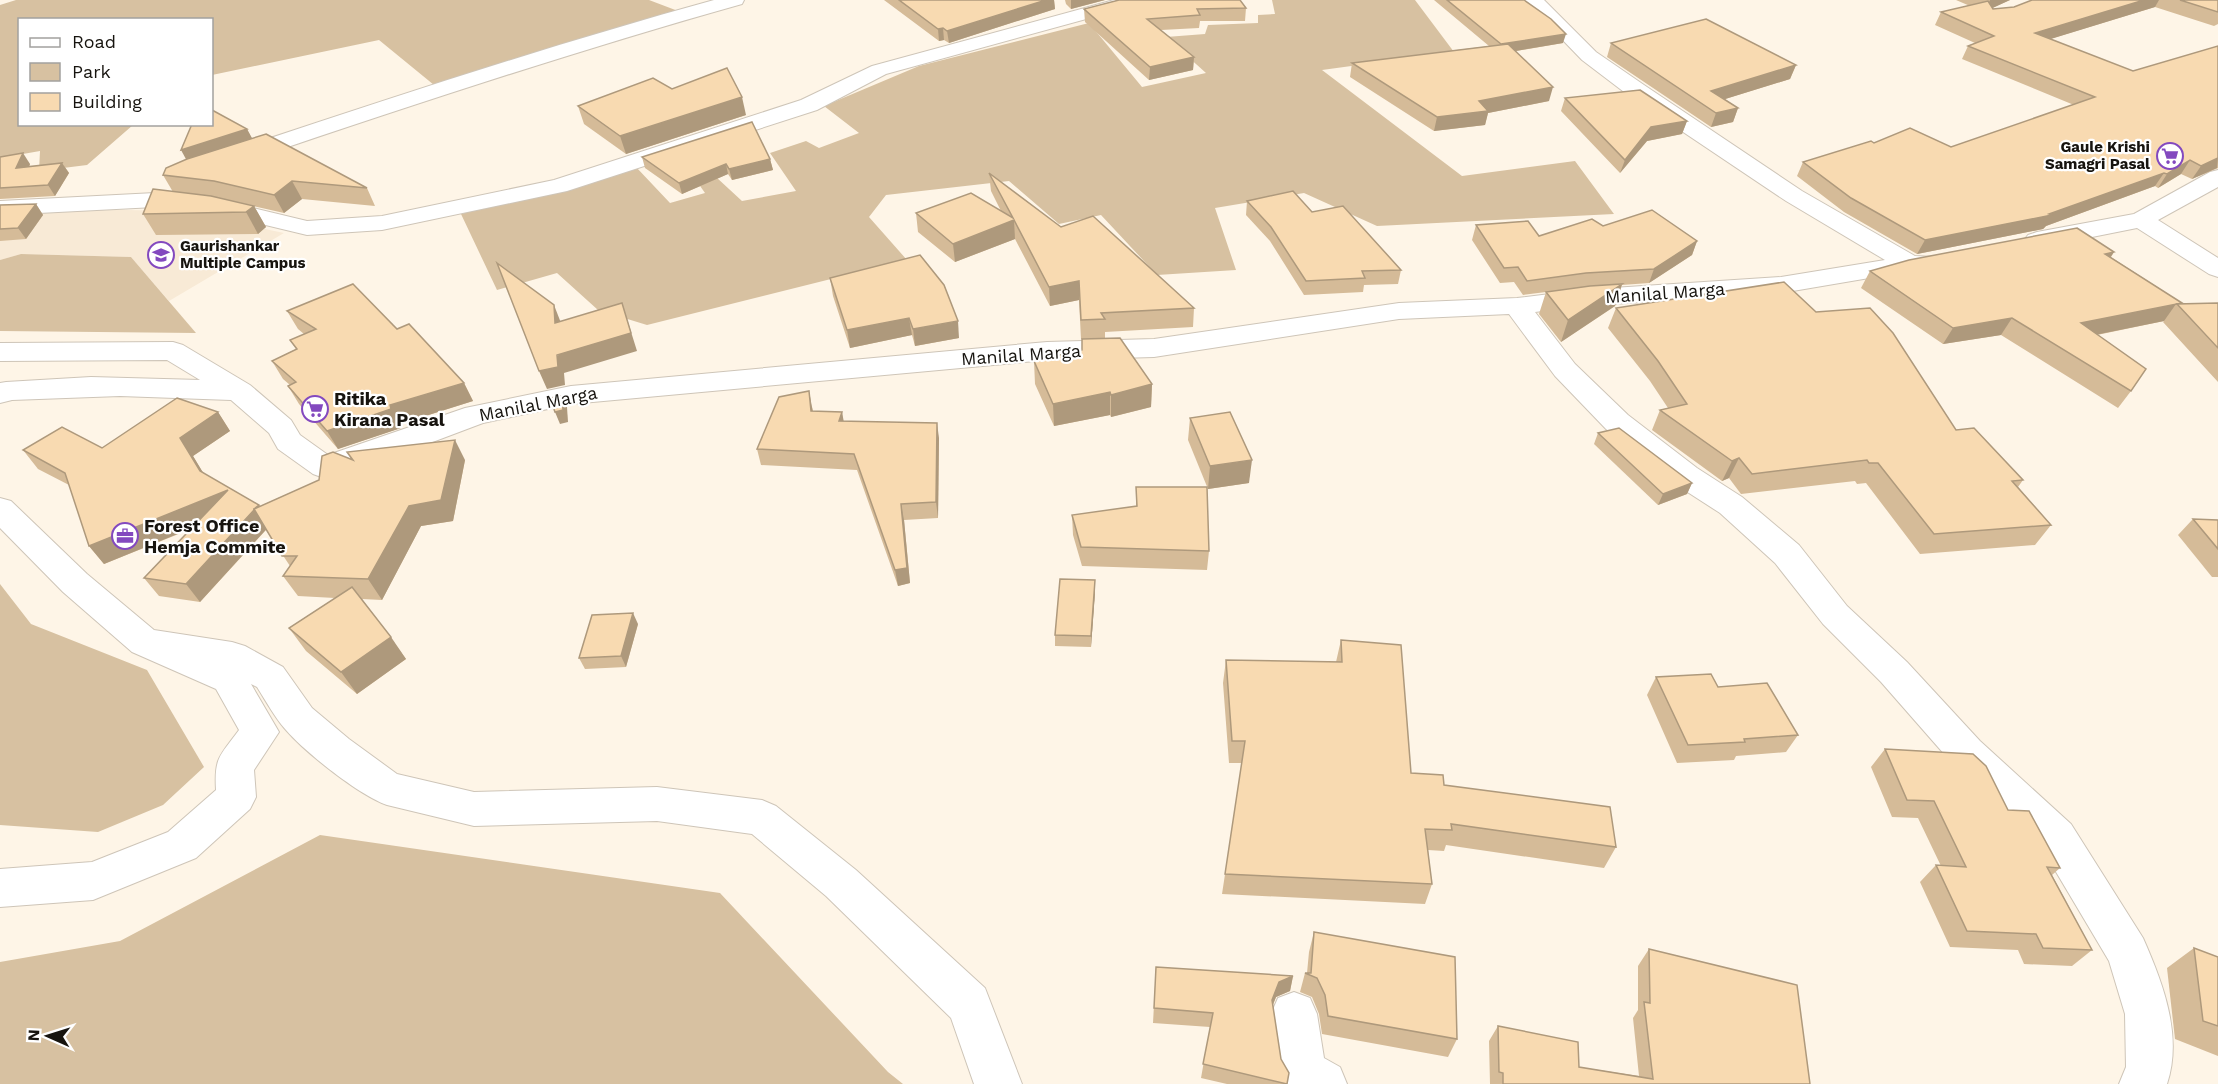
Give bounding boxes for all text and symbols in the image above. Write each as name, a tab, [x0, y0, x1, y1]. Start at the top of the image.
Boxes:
legend	[18, 18, 213, 126]
text: Road	[72, 31, 116, 52]
text: Park	[72, 61, 111, 82]
text: Building	[72, 91, 142, 112]
place label: Gaule Krishi Samagri Pasal	[2045, 138, 2150, 173]
supermarket icon: Gaule Krishi Samagri Pasal	[2155, 141, 2185, 171]
place label: Gaurishankar Multiple Campus	[180, 237, 305, 272]
school or university icon: Gaurishankar Multiple Campus	[146, 240, 176, 270]
street label: Manilal Marga	[1604, 278, 1726, 307]
street label: Manilal Marga	[960, 340, 1082, 369]
street label: Manilal Marga	[477, 382, 599, 425]
place label: Ritika Kirana Pasal	[334, 388, 445, 430]
supermarket icon: Ritika Kirana Pasal	[300, 394, 330, 424]
place label: Forest Office Hemja Commite	[144, 515, 286, 557]
office icon: Forest Office Hemja Commite	[110, 521, 140, 551]
north arrow	[18, 1006, 78, 1066]
text: N	[24, 1029, 43, 1042]

